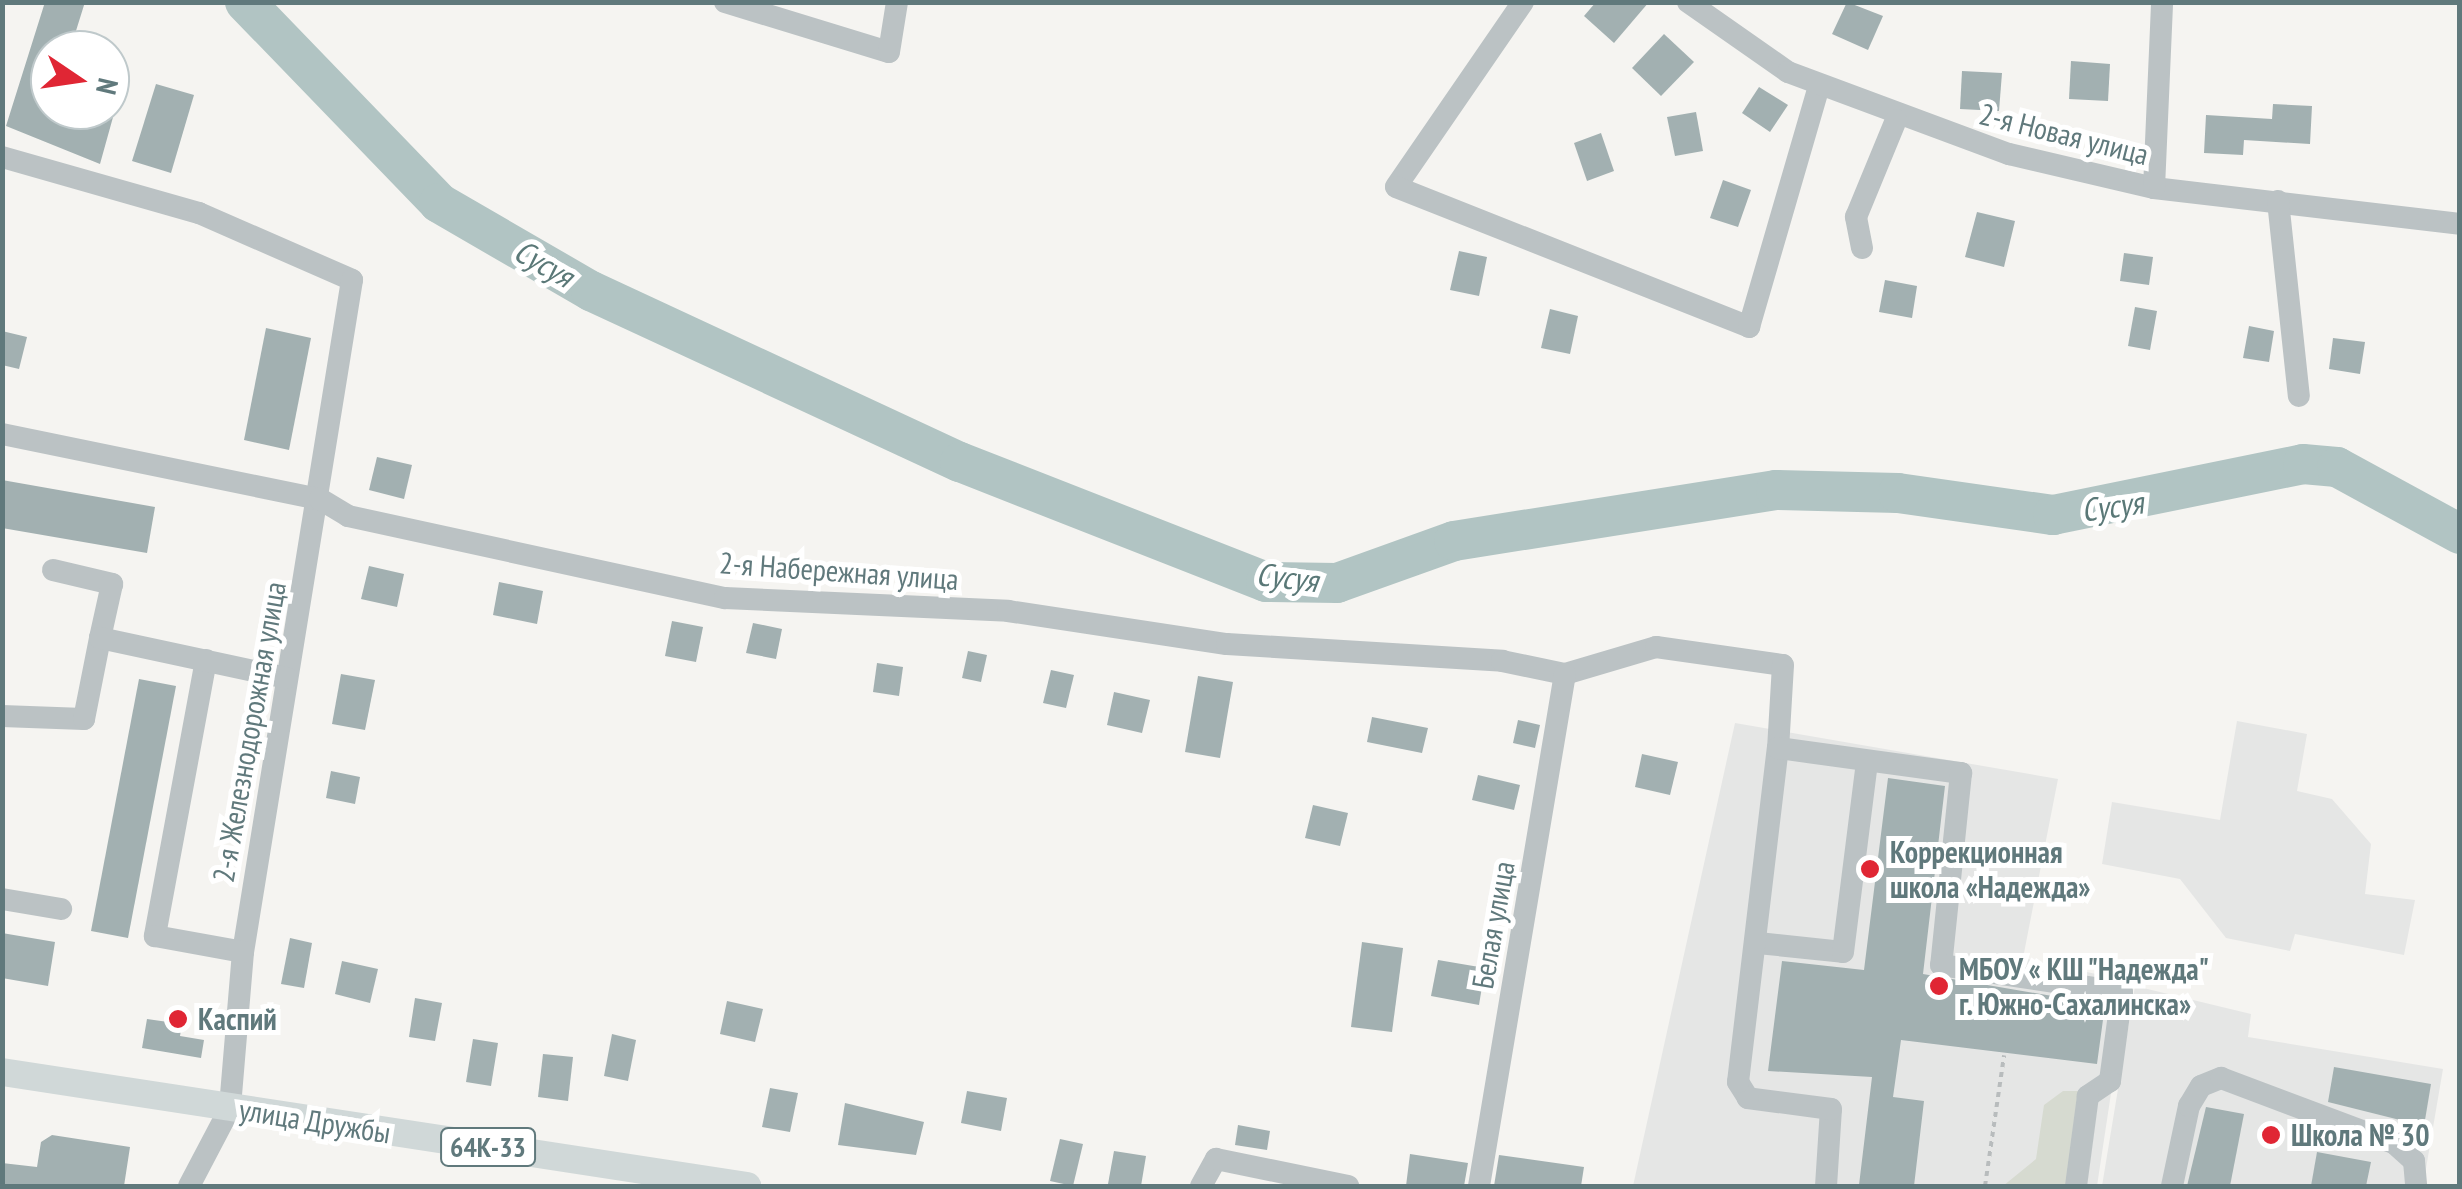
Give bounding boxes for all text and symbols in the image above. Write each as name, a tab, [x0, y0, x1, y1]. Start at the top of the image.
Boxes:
north arrow	[30, 30, 130, 130]
text: N	[88, 75, 127, 98]
street label: 2-я Новая улица	[1976, 96, 2152, 172]
water label: Сусуя	[508, 231, 580, 295]
water label: Сусуя	[2079, 483, 2145, 529]
street label: 2-я Набережная улица	[718, 545, 960, 597]
water label: Сусуя	[1254, 554, 1320, 600]
street label: 2-я Железнодорожная улица	[205, 579, 293, 885]
place label: Коррекционная школа «Надежда»	[1890, 834, 2090, 904]
street label: Белая улица	[1464, 858, 1522, 992]
marker: Коррекционная школа «Надежда»	[1859, 858, 1881, 880]
place label: МБОУ « КШ "Надежда" г. Южно-Сахалинска»	[1959, 951, 2212, 1022]
marker: МБОУ « КШ "Надежда" г. Южно-Сахалинска»	[1928, 975, 1950, 997]
place label: Каспий	[198, 1001, 277, 1037]
marker: Каспий	[167, 1008, 189, 1030]
street label: улица Дружбы	[236, 1091, 394, 1151]
place label: Школа № 30	[2291, 1117, 2430, 1153]
road number: 64К-33	[438, 1124, 538, 1170]
marker: Школа № 30	[2260, 1124, 2282, 1146]

